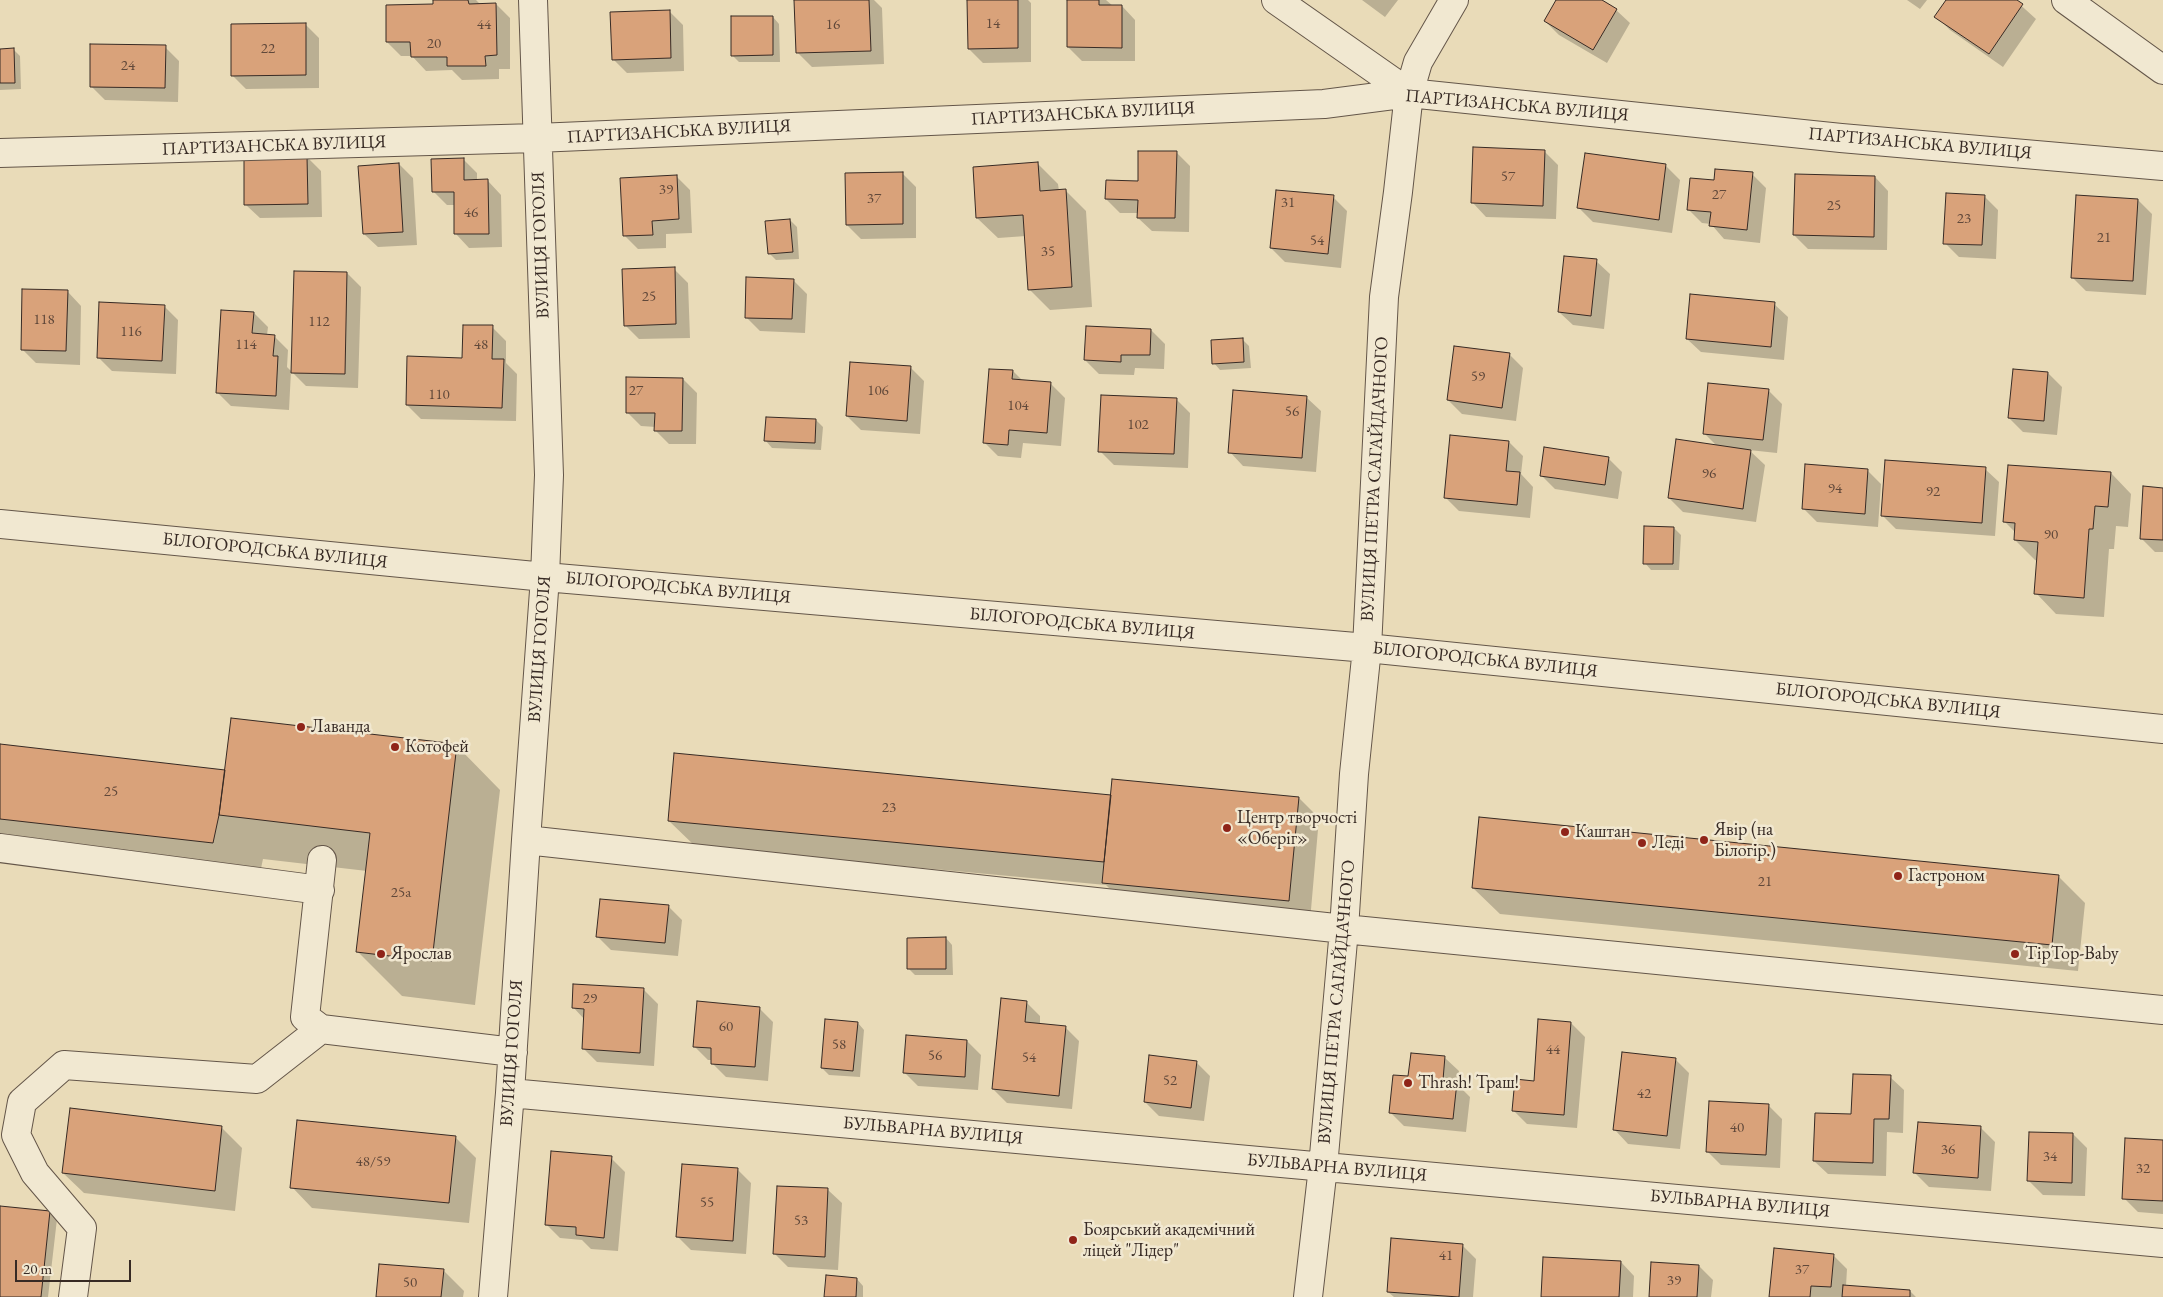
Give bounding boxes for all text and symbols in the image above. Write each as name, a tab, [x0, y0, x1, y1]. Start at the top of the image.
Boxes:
house number: 14	[986, 15, 1000, 33]
house number: 44	[477, 16, 491, 34]
house number: 16	[826, 16, 840, 34]
house number: 20	[427, 35, 441, 53]
house number: 22	[261, 40, 275, 58]
house number: 24	[121, 57, 135, 75]
street label: ПАРТИЗАНСЬКА ВУЛИЦЯ	[1404, 85, 1630, 127]
street label: ПАРТИЗАНСЬКА ВУЛИЦЯ	[970, 97, 1196, 131]
street label: ПАРТИЗАНСЬКА ВУЛИЦЯ	[566, 115, 792, 149]
street label: ПАРТИЗАНСЬКА ВУЛИЦЯ	[1807, 123, 2033, 165]
street label: ПАРТИЗАНСЬКА ВУЛИЦЯ	[161, 131, 387, 161]
house number: 57	[1501, 168, 1515, 186]
street label: ВУЛИЦЯ ГОГОЛЯ	[528, 171, 554, 319]
house number: 39	[659, 181, 673, 199]
house number: 27	[1712, 186, 1726, 204]
house number: 37	[867, 190, 881, 208]
house number: 31	[1281, 194, 1295, 212]
house number: 25	[1827, 197, 1841, 215]
house number: 46	[464, 204, 478, 222]
house number: 23	[1957, 210, 1971, 228]
house number: 21	[2097, 229, 2111, 247]
house number: 54	[1310, 232, 1324, 250]
house number: 35	[1041, 243, 1055, 261]
house number: 25	[642, 288, 656, 306]
house number: 118	[33, 311, 55, 329]
house number: 112	[308, 313, 330, 331]
house number: 116	[120, 323, 142, 341]
house number: 114	[235, 336, 257, 354]
house number: 48	[474, 336, 488, 354]
street label: ВУЛИЦЯ ПЕТРА САГАЙДАЧНОГО	[1357, 336, 1393, 622]
house number: 59	[1471, 368, 1485, 386]
house number: 27	[629, 382, 643, 400]
house number: 106	[867, 382, 889, 400]
house number: 110	[428, 386, 450, 404]
house number: 104	[1007, 397, 1029, 415]
house number: 56	[1285, 403, 1299, 421]
house number: 102	[1127, 416, 1149, 434]
house number: 96	[1702, 465, 1716, 483]
house number: 94	[1828, 480, 1842, 498]
house number: 92	[1926, 483, 1940, 501]
house number: 90	[2044, 526, 2058, 544]
street label: БІЛОГОРОДСЬКА ВУЛИЦЯ	[161, 528, 389, 574]
street label: БІЛОГОРОДСЬКА ВУЛИЦЯ	[564, 567, 792, 609]
street label: ВУЛИЦЯ ГОГОЛЯ	[524, 575, 556, 723]
street label: БІЛОГОРОДСЬКА ВУЛИЦЯ	[968, 603, 1196, 645]
street label: БІЛОГОРОДСЬКА ВУЛИЦЯ	[1371, 637, 1599, 683]
street label: БІЛОГОРОДСЬКА ВУЛИЦЯ	[1774, 678, 2002, 724]
place label: Лаванда	[311, 716, 371, 738]
marker: Лаванда	[295, 721, 307, 733]
place label: Котофей	[405, 736, 469, 758]
marker: Котофей	[389, 741, 401, 753]
house number: 25	[104, 783, 118, 801]
house number: 23	[882, 799, 896, 817]
place label: Центр творчості «Оберіг»	[1237, 807, 1357, 850]
place label: Явір (на Білогір.)	[1714, 819, 1776, 862]
place label: Каштан	[1575, 821, 1630, 843]
marker: Центр творчості «Оберіг»	[1221, 822, 1233, 834]
marker: Каштан	[1559, 826, 1571, 838]
place label: Леді	[1652, 832, 1684, 854]
marker: Явір (на Білогір.)	[1698, 834, 1710, 846]
marker: Леді	[1636, 837, 1648, 849]
street label: ВУЛИЦЯ ПЕТРА САГАЙДАЧНОГО	[1314, 859, 1360, 1145]
place label: Гастроном	[1908, 865, 1985, 887]
marker: Гастроном	[1892, 870, 1904, 882]
house number: 21	[1758, 873, 1772, 891]
house number: 25а	[391, 884, 411, 902]
place label: Ярослав	[391, 943, 452, 965]
place label: TipTop-Baby	[2025, 943, 2119, 965]
marker: Ярослав	[375, 948, 387, 960]
marker: TipTop-Baby	[2009, 948, 2021, 960]
street label: ВУЛИЦЯ ГОГОЛЯ	[496, 979, 528, 1127]
house number: 29	[583, 990, 597, 1008]
house number: 60	[719, 1018, 733, 1036]
house number: 58	[832, 1036, 846, 1054]
house number: 44	[1546, 1041, 1560, 1059]
house number: 56	[928, 1047, 942, 1065]
house number: 54	[1022, 1049, 1036, 1067]
house number: 52	[1163, 1072, 1177, 1090]
place label: Thrash! Траш!	[1418, 1072, 1519, 1094]
marker: Thrash! Траш!	[1402, 1077, 1414, 1089]
house number: 42	[1637, 1085, 1651, 1103]
street label: БУЛЬВАРНА ВУЛИЦЯ	[842, 1112, 1024, 1150]
house number: 40	[1730, 1119, 1744, 1137]
house number: 36	[1941, 1141, 1955, 1159]
house number: 34	[2043, 1148, 2057, 1166]
street label: БУЛЬВАРНА ВУЛИЦЯ	[1246, 1149, 1428, 1187]
house number: 48/59	[356, 1153, 390, 1171]
house number: 32	[2136, 1160, 2150, 1178]
street label: БУЛЬВАРНА ВУЛИЦЯ	[1649, 1185, 1831, 1223]
house number: 55	[700, 1194, 714, 1212]
house number: 53	[794, 1212, 808, 1230]
place label: Боярський академічний ліцей "Лідер"	[1083, 1219, 1255, 1262]
marker: Боярський академічний ліцей "Лідер"	[1067, 1234, 1079, 1246]
house number: 41	[1439, 1247, 1453, 1265]
scale bar	[18, 1250, 134, 1282]
text: 20 m	[23, 1259, 52, 1278]
house number: 37	[1795, 1261, 1809, 1279]
house number: 39	[1667, 1272, 1681, 1290]
house number: 50	[403, 1274, 417, 1292]

